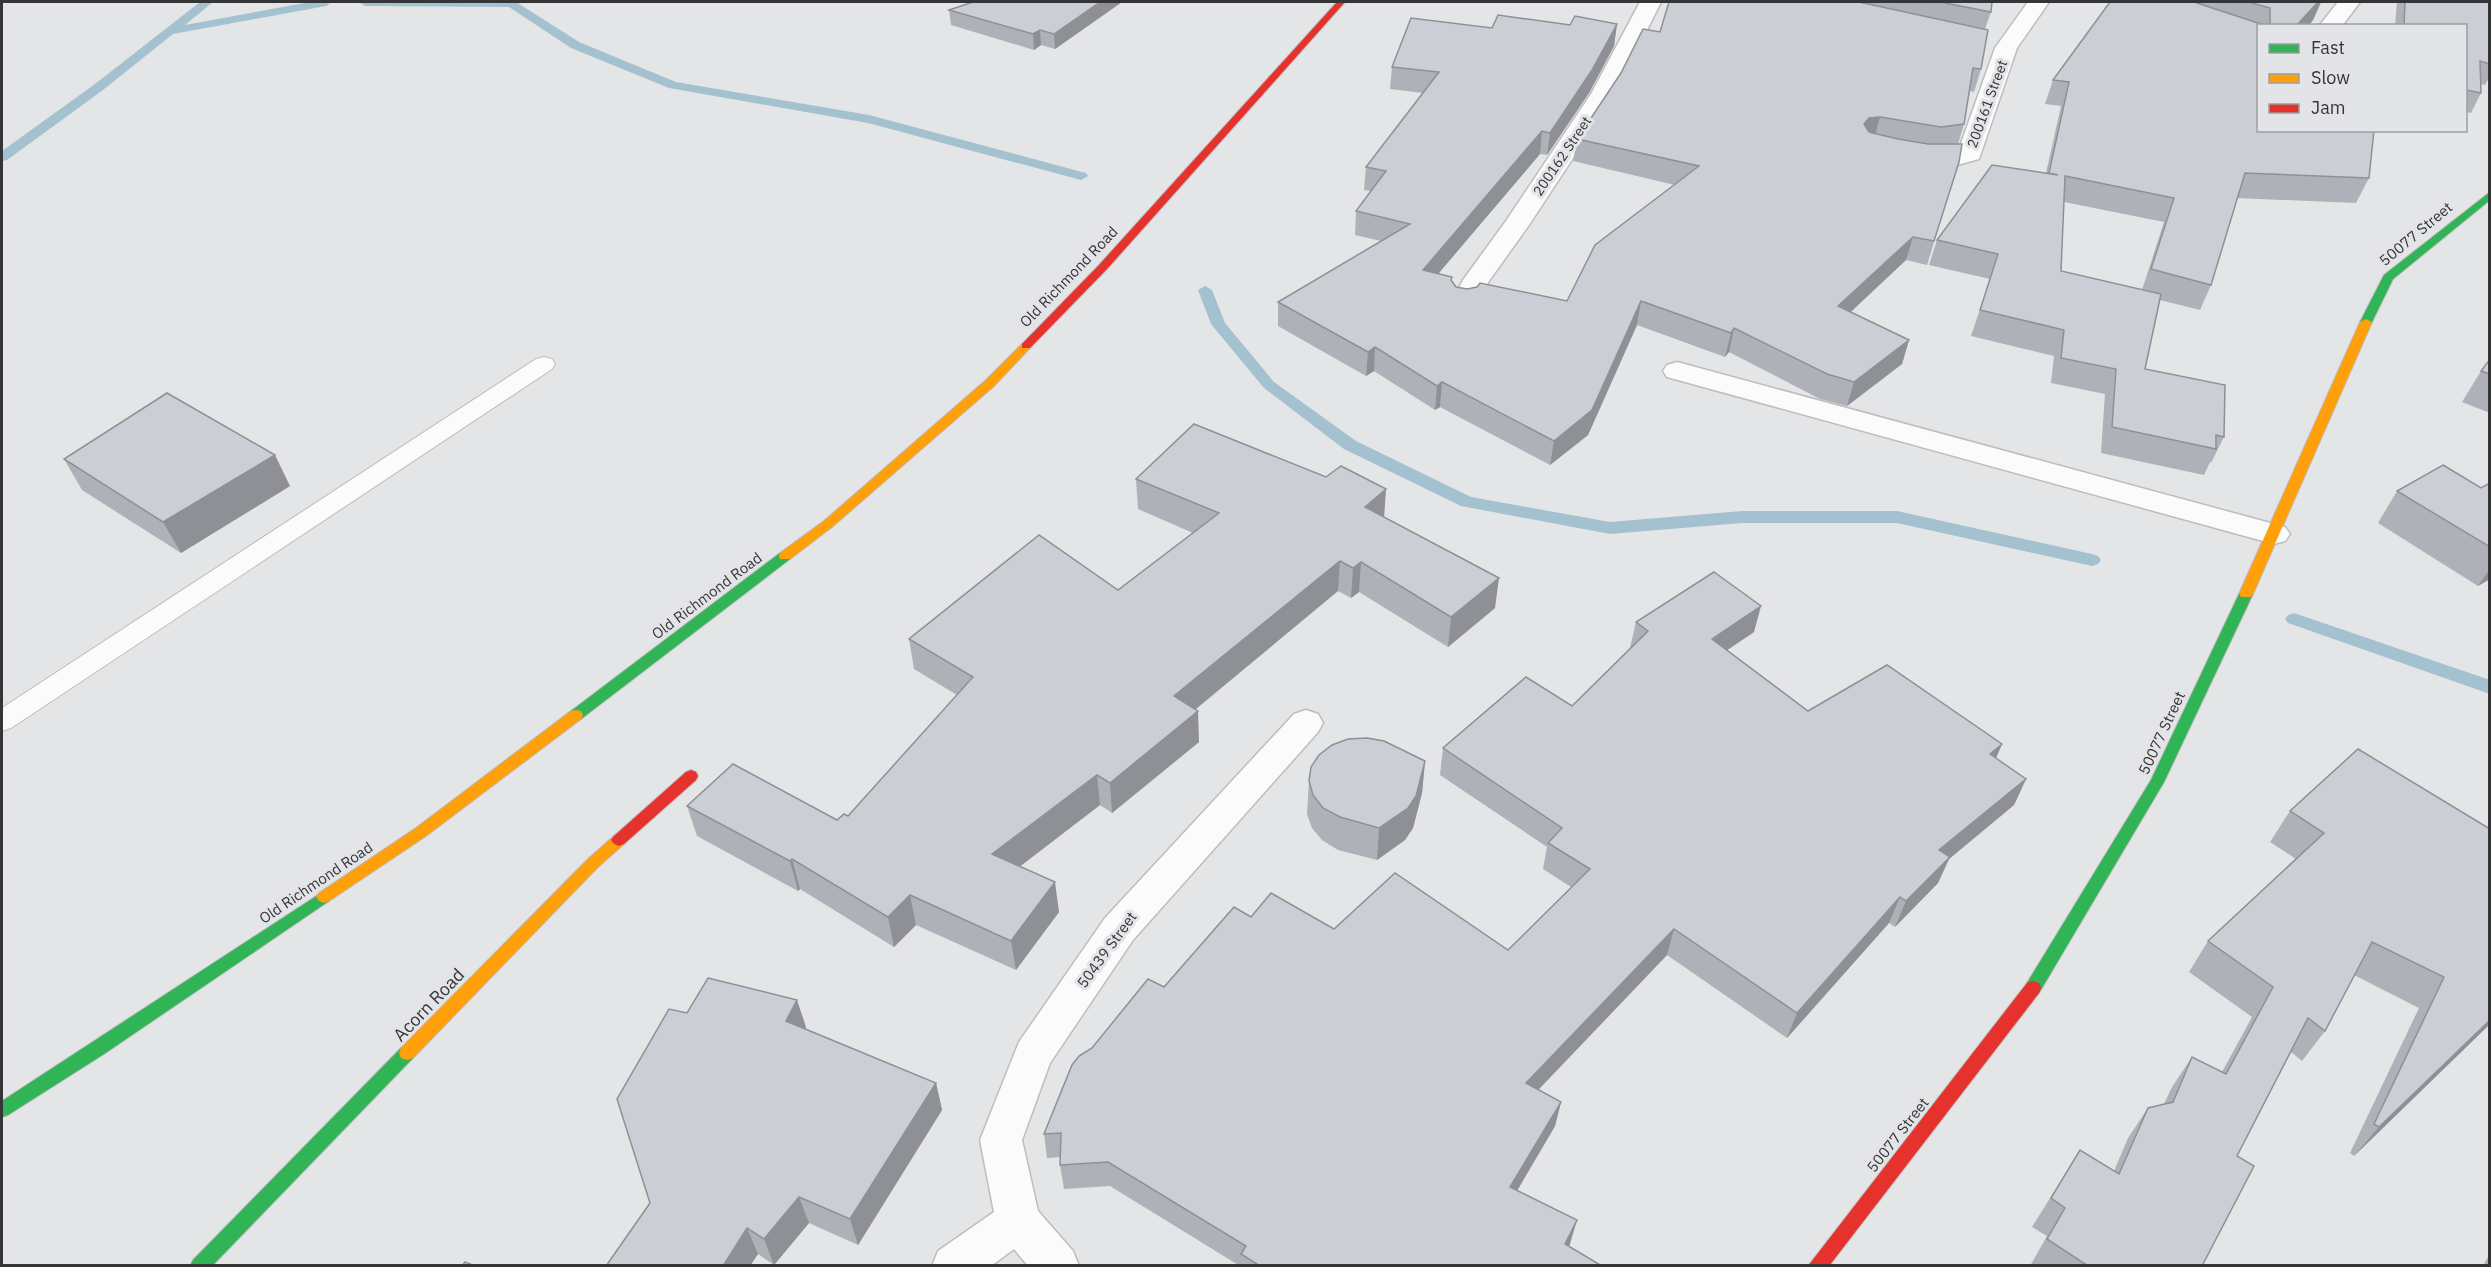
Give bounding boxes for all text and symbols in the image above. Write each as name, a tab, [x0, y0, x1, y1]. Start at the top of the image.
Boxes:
legend	[2257, 24, 2467, 132]
text: Fast	[2311, 36, 2345, 59]
street label: 200161 Street	[1963, 58, 2011, 150]
text: Slow	[2311, 66, 2350, 89]
text: Jam	[2311, 96, 2346, 119]
street label: 200162 Street	[1529, 113, 1595, 199]
street label: 50077 Street	[2375, 198, 2456, 270]
street label: Old Richmond Road	[1016, 222, 1122, 331]
street label: Old Richmond Road	[648, 548, 766, 643]
street label: 50077 Street	[2134, 688, 2189, 777]
street label: Old Richmond Road	[255, 837, 376, 928]
street label: 50439 Street	[1073, 908, 1141, 992]
street label: Acorn Road	[388, 963, 469, 1046]
street label: 50077 Street	[1863, 1094, 1933, 1176]

